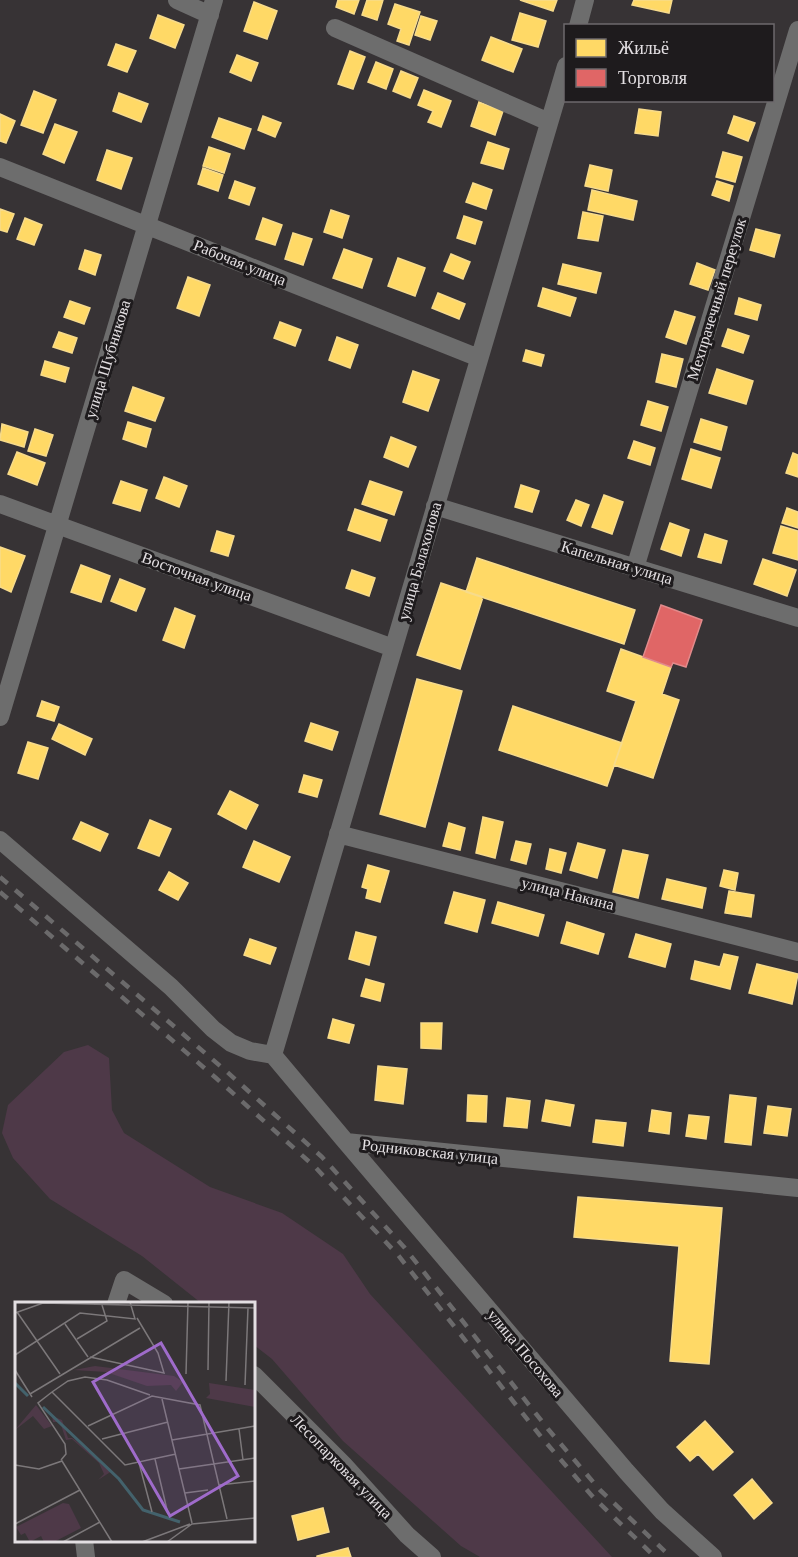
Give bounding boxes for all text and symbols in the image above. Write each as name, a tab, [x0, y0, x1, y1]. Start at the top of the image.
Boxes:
legend	[564, 24, 774, 102]
text: Жильё	[618, 37, 669, 59]
text: Торговля	[618, 67, 687, 89]
street label: Мехпрачечный переулок	[682, 215, 750, 383]
street label: Рабочая улица	[191, 234, 289, 290]
street label: улица Шубникова	[79, 297, 135, 421]
street label: улица Балахонова	[393, 500, 445, 622]
street label: Капельная улица	[559, 536, 675, 588]
street label: Восточная улица	[139, 547, 255, 605]
street label: улица Накина	[520, 872, 616, 914]
street label: Родниковская улица	[361, 1134, 499, 1168]
inset map	[15, 1302, 255, 1542]
street label: улица Посохова	[483, 1305, 569, 1401]
street label: Лесопарковая улица	[287, 1409, 397, 1523]

